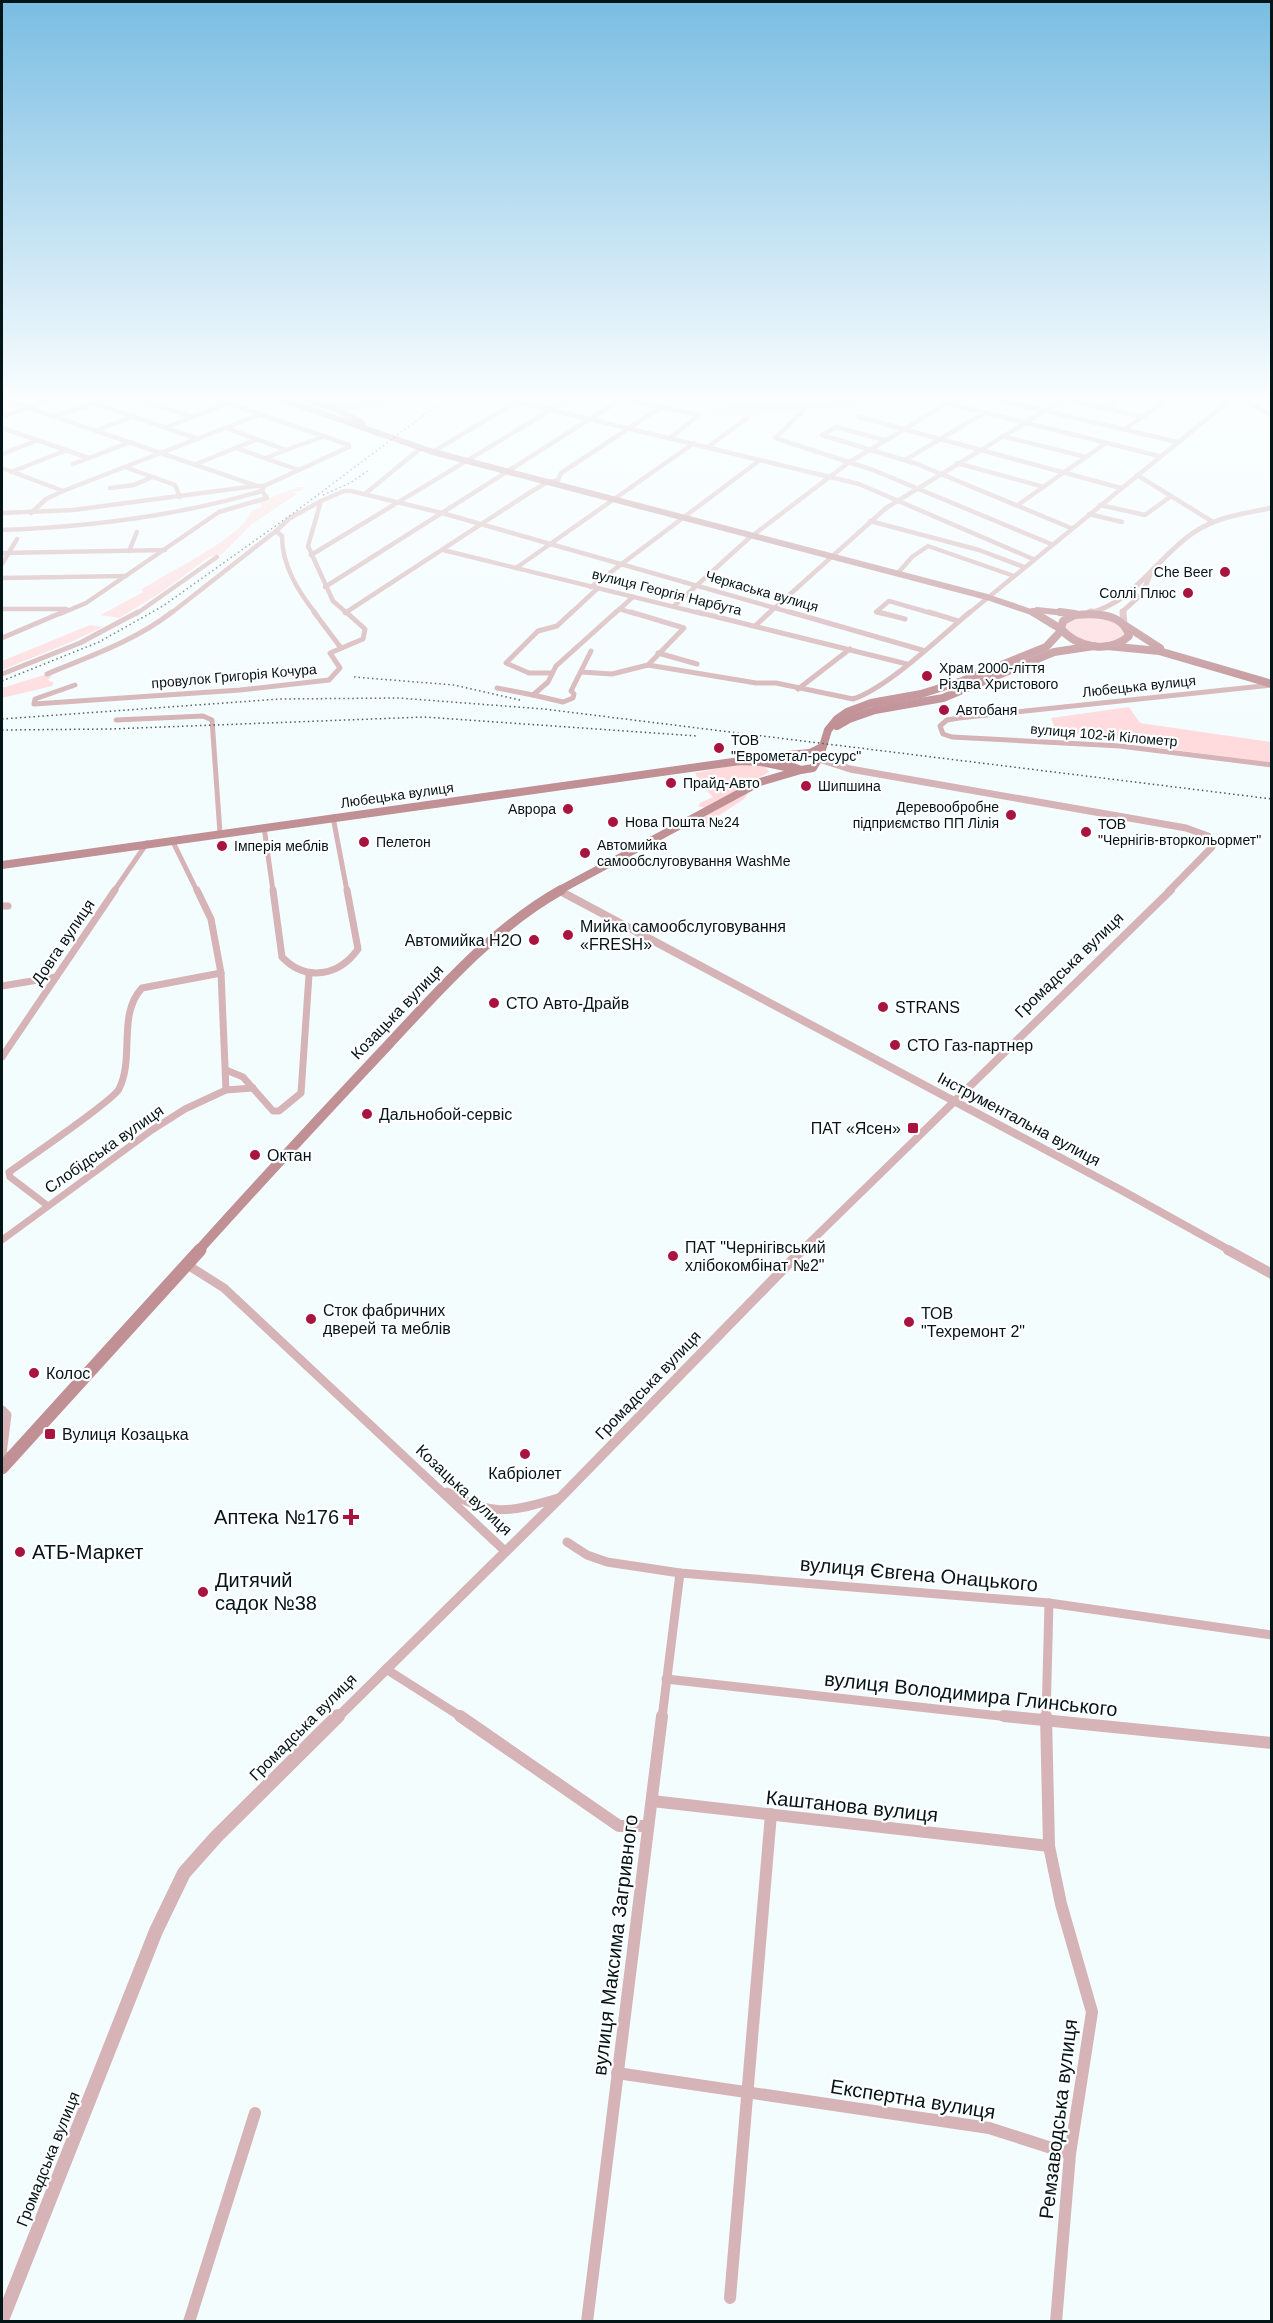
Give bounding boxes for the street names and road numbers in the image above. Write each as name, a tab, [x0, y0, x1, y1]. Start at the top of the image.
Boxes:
street label: вулиця Георгія Нарбута	[591, 566, 744, 618]
street label: Черкаська вулиця	[704, 567, 820, 615]
street label: провулок Григорія Кочура	[151, 661, 317, 691]
street label: Любецька вулиця	[1081, 672, 1197, 700]
street label: вулиця 102-й Кілометр	[1030, 721, 1178, 749]
street label: Любецька вулиця	[339, 779, 455, 811]
street label: Довга вулиця	[28, 896, 98, 988]
street label: Громадська вулиця	[1011, 909, 1127, 1021]
street label: Козацька вулиця	[348, 961, 446, 1063]
street label: Інструментальна вулиця	[935, 1069, 1103, 1169]
street label: Слобідська вулиця	[41, 1102, 167, 1196]
street label: Громадська вулиця	[592, 1327, 704, 1443]
street label: Козацька вулиця	[413, 1441, 515, 1539]
street label: вулиця Євгена Онацького	[799, 1553, 1039, 1595]
street label: вулиця Володимира Глинського	[823, 1668, 1119, 1720]
street label: Громадська вулиця	[246, 1670, 360, 1784]
street label: Каштанова вулиця	[765, 1786, 939, 1826]
street label: вулиця Максима Загривного	[588, 1813, 642, 2077]
street label: Ремзаводська вулиця	[1035, 2018, 1081, 2220]
street label: Експертна вулиця	[829, 2075, 997, 2123]
street label: Громадська вулиця	[13, 2089, 83, 2229]

